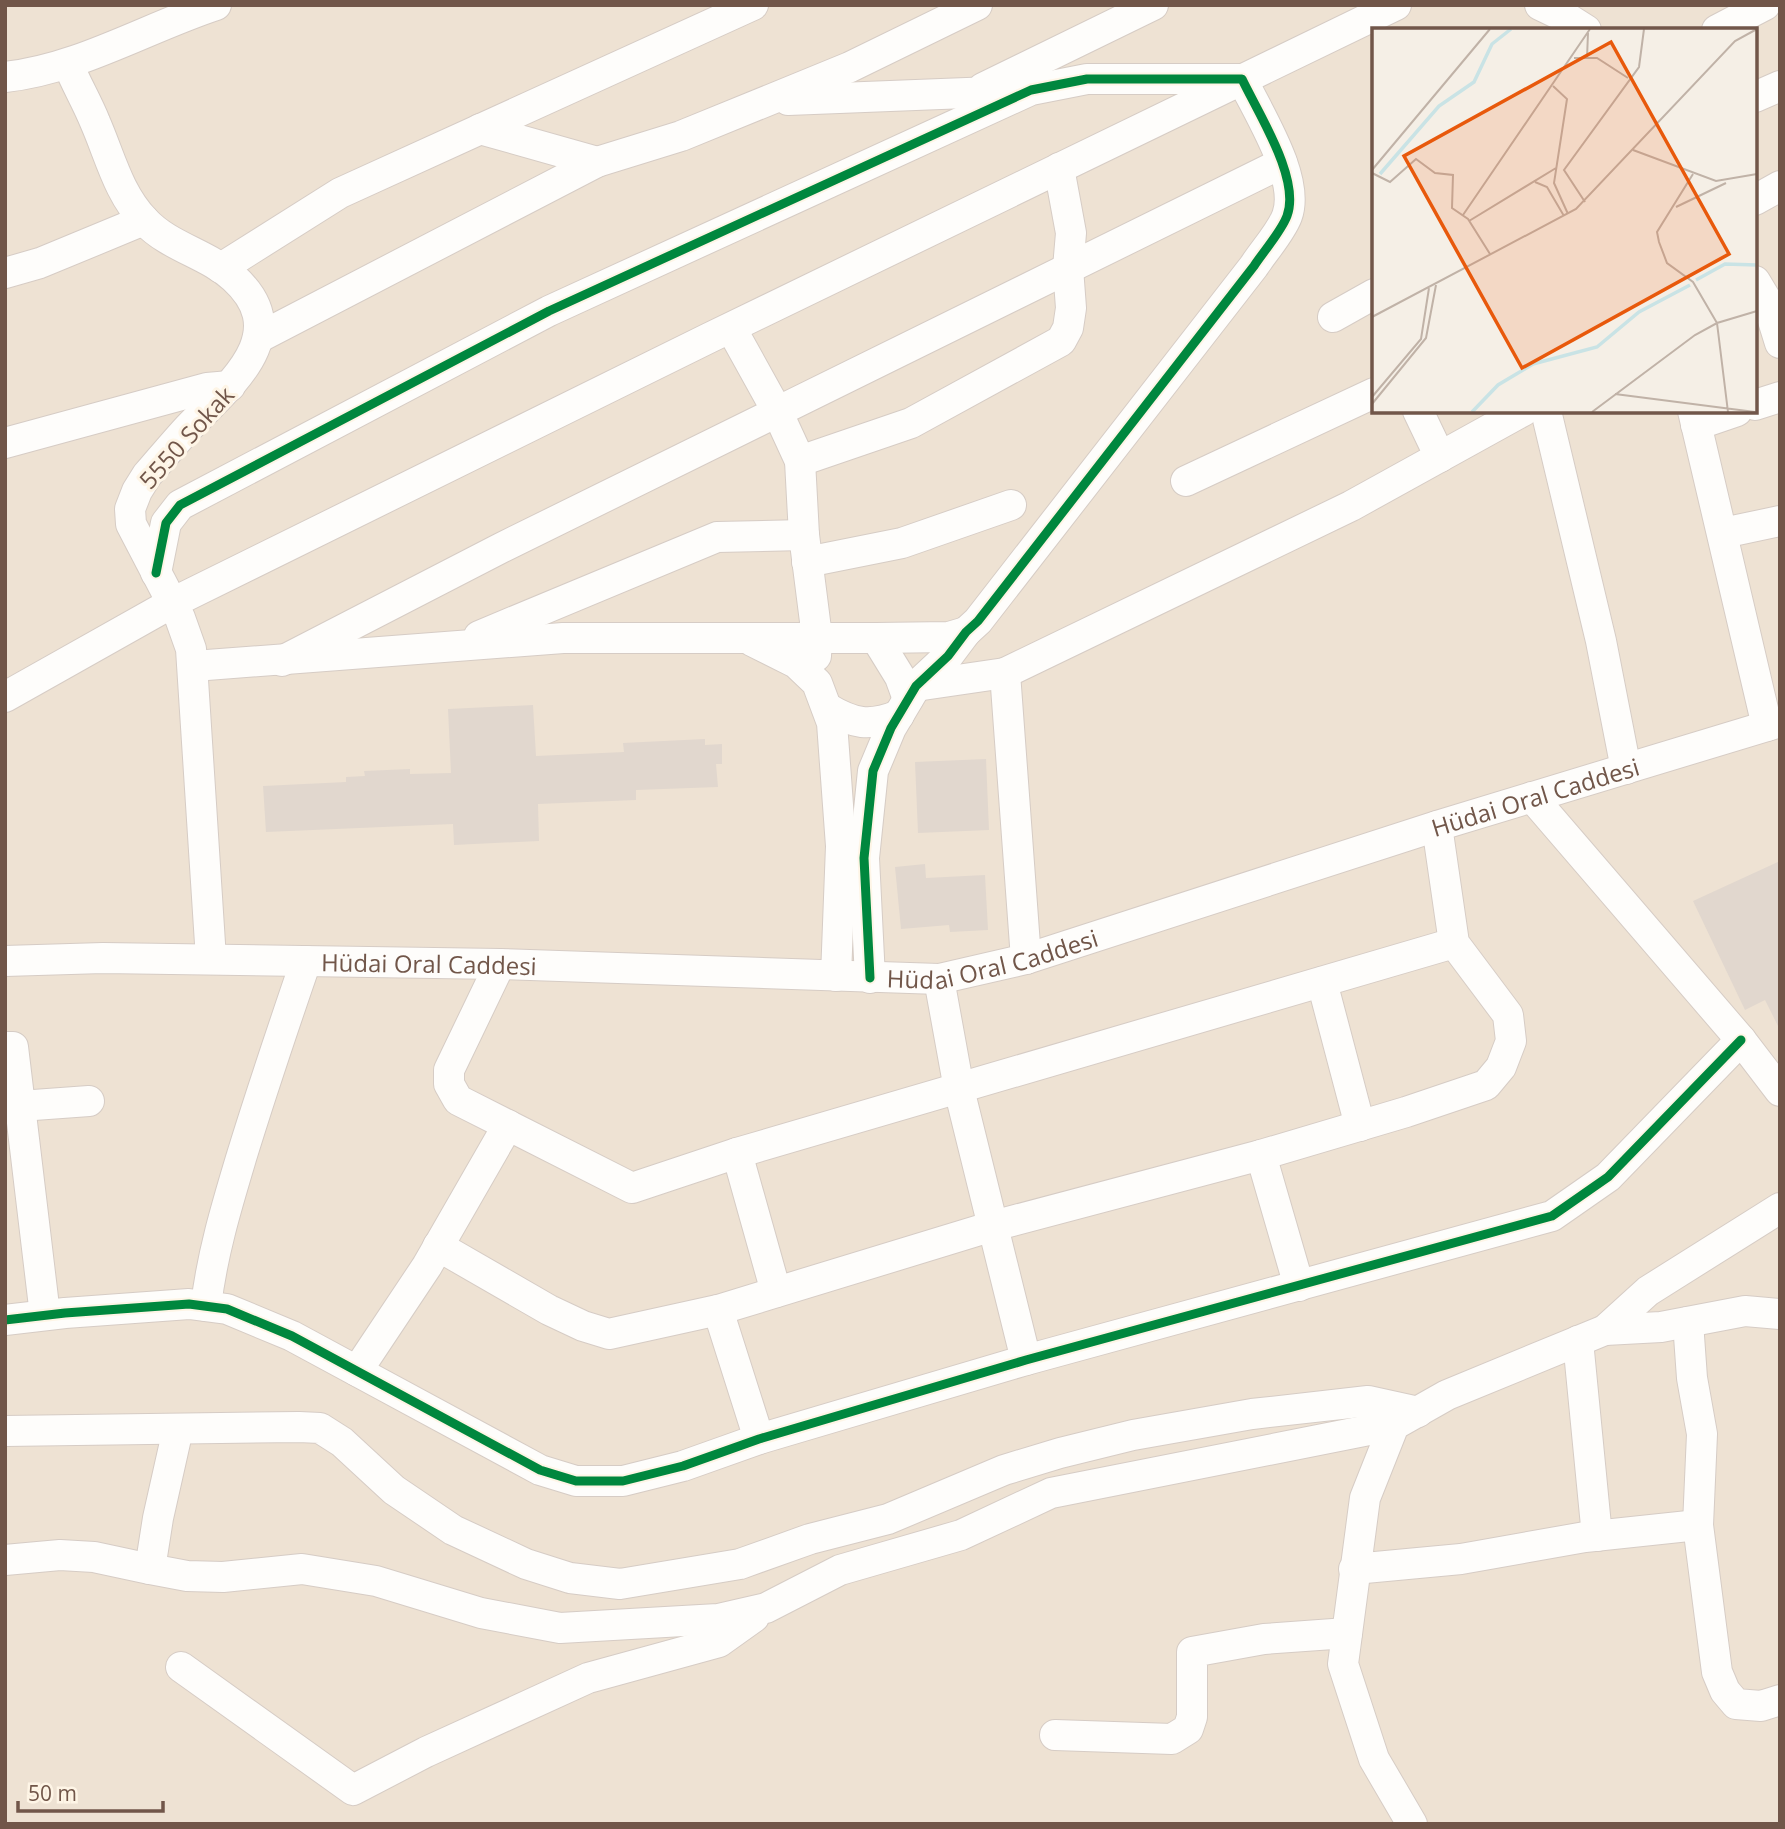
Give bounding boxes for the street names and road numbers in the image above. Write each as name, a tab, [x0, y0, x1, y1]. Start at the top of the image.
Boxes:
street label: 5550 Sokak	[131, 378, 241, 495]
street label: Hüdai Oral Caddesi	[1427, 749, 1643, 843]
street label: Hüdai Oral Caddesi	[886, 920, 1102, 996]
street label: Hüdai Oral Caddesi	[321, 945, 537, 982]

